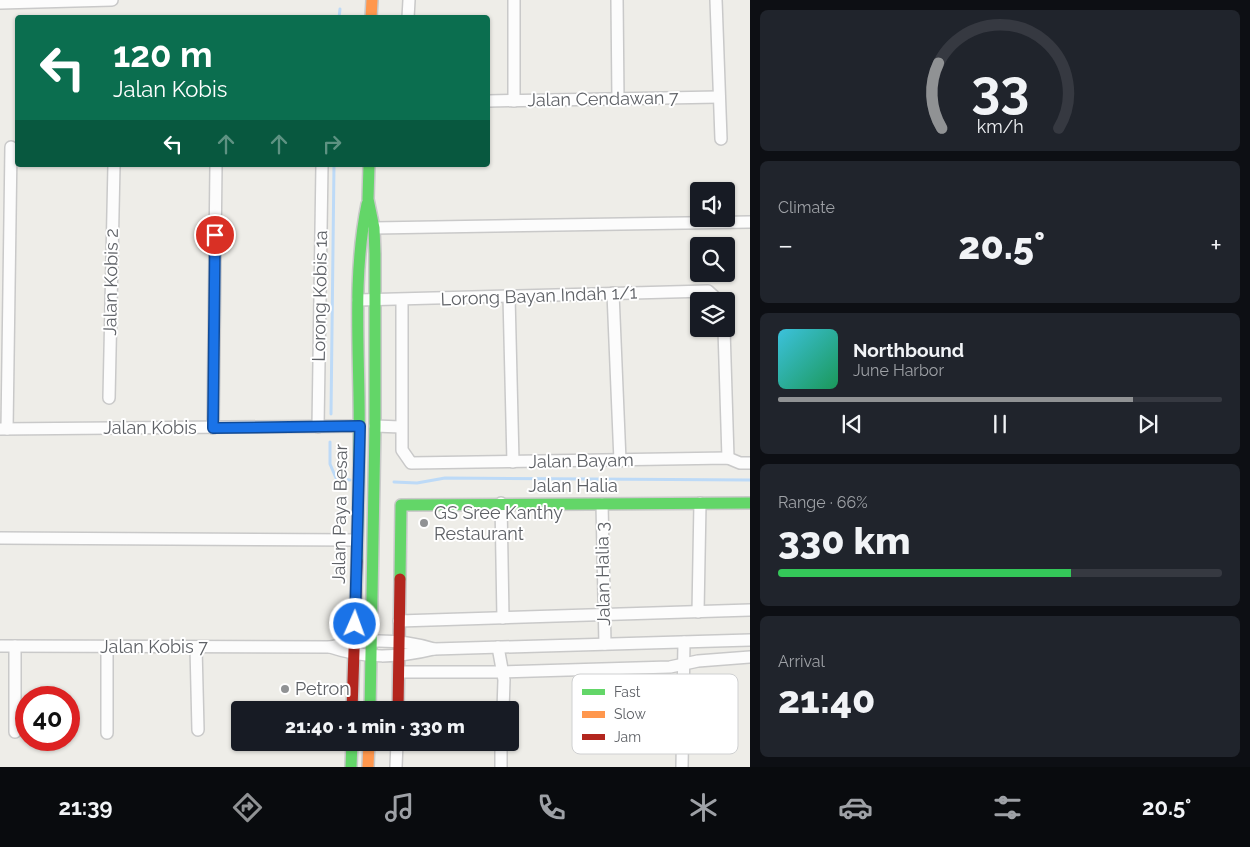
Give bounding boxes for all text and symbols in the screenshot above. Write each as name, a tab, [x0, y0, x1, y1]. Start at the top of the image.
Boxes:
text: 120 m	[113, 34, 213, 75]
icon: left	[30, 35, 95, 100]
text: 33	[971, 58, 1029, 119]
text: Jalan Kobis	[113, 76, 227, 102]
street label: Jalan Cendawan 7	[527, 87, 679, 110]
text: km/h	[976, 116, 1024, 137]
icon: left	[159, 130, 187, 158]
icon: ahead	[212, 130, 240, 158]
icon: ahead	[265, 130, 293, 158]
icon: right	[318, 130, 346, 158]
map controls	[690, 182, 735, 337]
button: sound	[690, 182, 735, 227]
text: Climate	[778, 198, 835, 217]
pin	[194, 214, 236, 256]
icon: arrive	[201, 221, 229, 249]
text: 20.5°	[958, 223, 1045, 268]
street label: Jalan Kobis 2	[99, 228, 122, 336]
text: −	[778, 229, 793, 262]
text: +	[1210, 229, 1222, 262]
street label: Lorong Kobis 1a	[308, 230, 331, 362]
button: search	[690, 237, 735, 282]
street label: Lorong Bayan Indah 1/1	[440, 282, 638, 309]
button: layers	[690, 292, 735, 337]
text: Northbound	[853, 339, 964, 361]
text: June Harbor	[853, 361, 944, 380]
icon: previous	[838, 410, 866, 438]
icon: pause	[986, 410, 1014, 438]
icon: next	[1134, 410, 1162, 438]
street label: Jalan Kobis	[103, 417, 197, 438]
street label: Jalan Paya Besar	[328, 443, 351, 584]
street label: Jalan Bayam	[528, 449, 634, 472]
street label: Jalan Halia	[528, 475, 618, 496]
text: Range · 66%	[778, 493, 868, 512]
place label: GS Sree Kanthy Restaurant	[434, 502, 563, 544]
marker: GS Sree Kanthy Restaurant	[418, 517, 430, 529]
text: 330 km	[778, 518, 911, 563]
street label: Jalan Halia 3	[591, 522, 614, 626]
position arrow	[328, 597, 380, 649]
street label: Jalan Kobis 7	[100, 636, 208, 657]
text: Arrival	[778, 652, 825, 671]
legend	[572, 674, 738, 754]
text: 21:40	[778, 677, 875, 722]
place label: Petron	[295, 678, 350, 699]
marker: Petron	[279, 683, 291, 695]
text: Fast	[614, 684, 641, 700]
speed limit sign: 40	[15, 686, 80, 751]
text: Slow	[614, 706, 646, 722]
text: 21:40 · 1 min · 330 m	[285, 715, 465, 737]
text: Jam	[614, 729, 641, 745]
icon: directions	[230, 790, 265, 825]
icon: music	[382, 790, 417, 825]
icon: phone	[534, 790, 569, 825]
icon: climate	[686, 790, 721, 825]
icon: car	[838, 790, 873, 825]
icon: filters	[990, 790, 1025, 825]
text: 21:39	[59, 794, 112, 820]
text: 20.5°	[1142, 794, 1191, 820]

